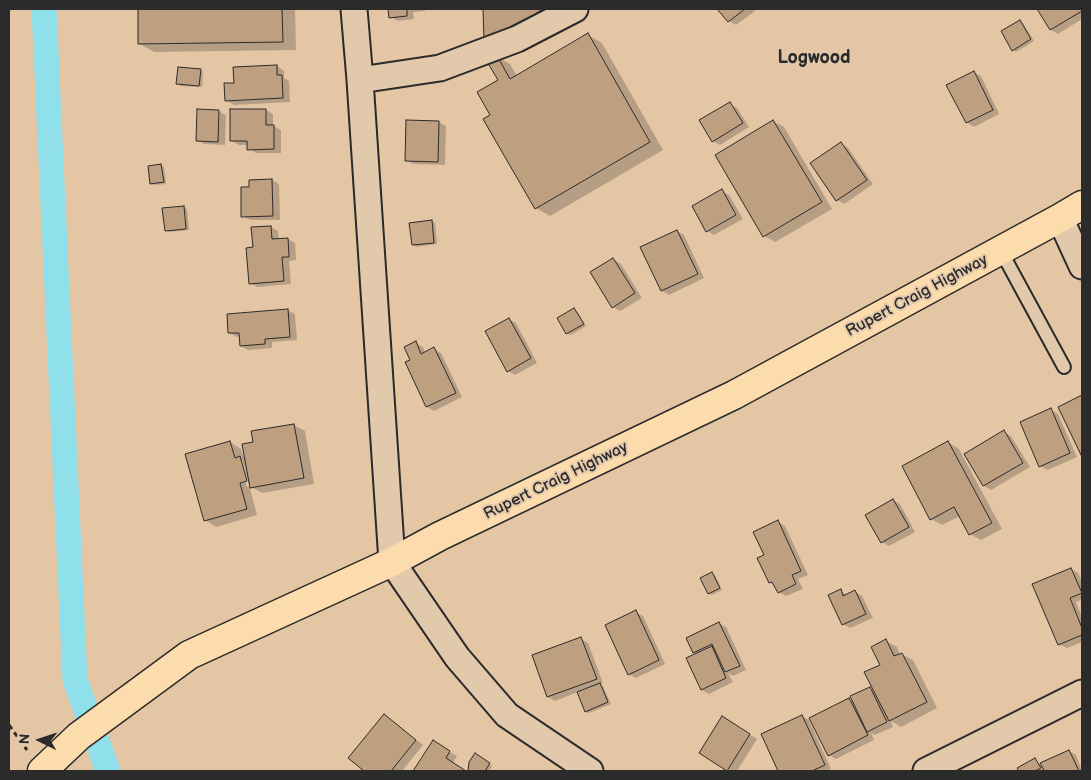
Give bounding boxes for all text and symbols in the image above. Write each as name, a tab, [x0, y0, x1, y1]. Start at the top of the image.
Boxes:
district label: Logwood	[777, 47, 851, 69]
street label: Rupert Craig Highway	[843, 250, 991, 342]
street label: Rupert Craig Highway	[481, 438, 631, 524]
north arrow	[15, 715, 65, 765]
text: N	[16, 733, 33, 745]

